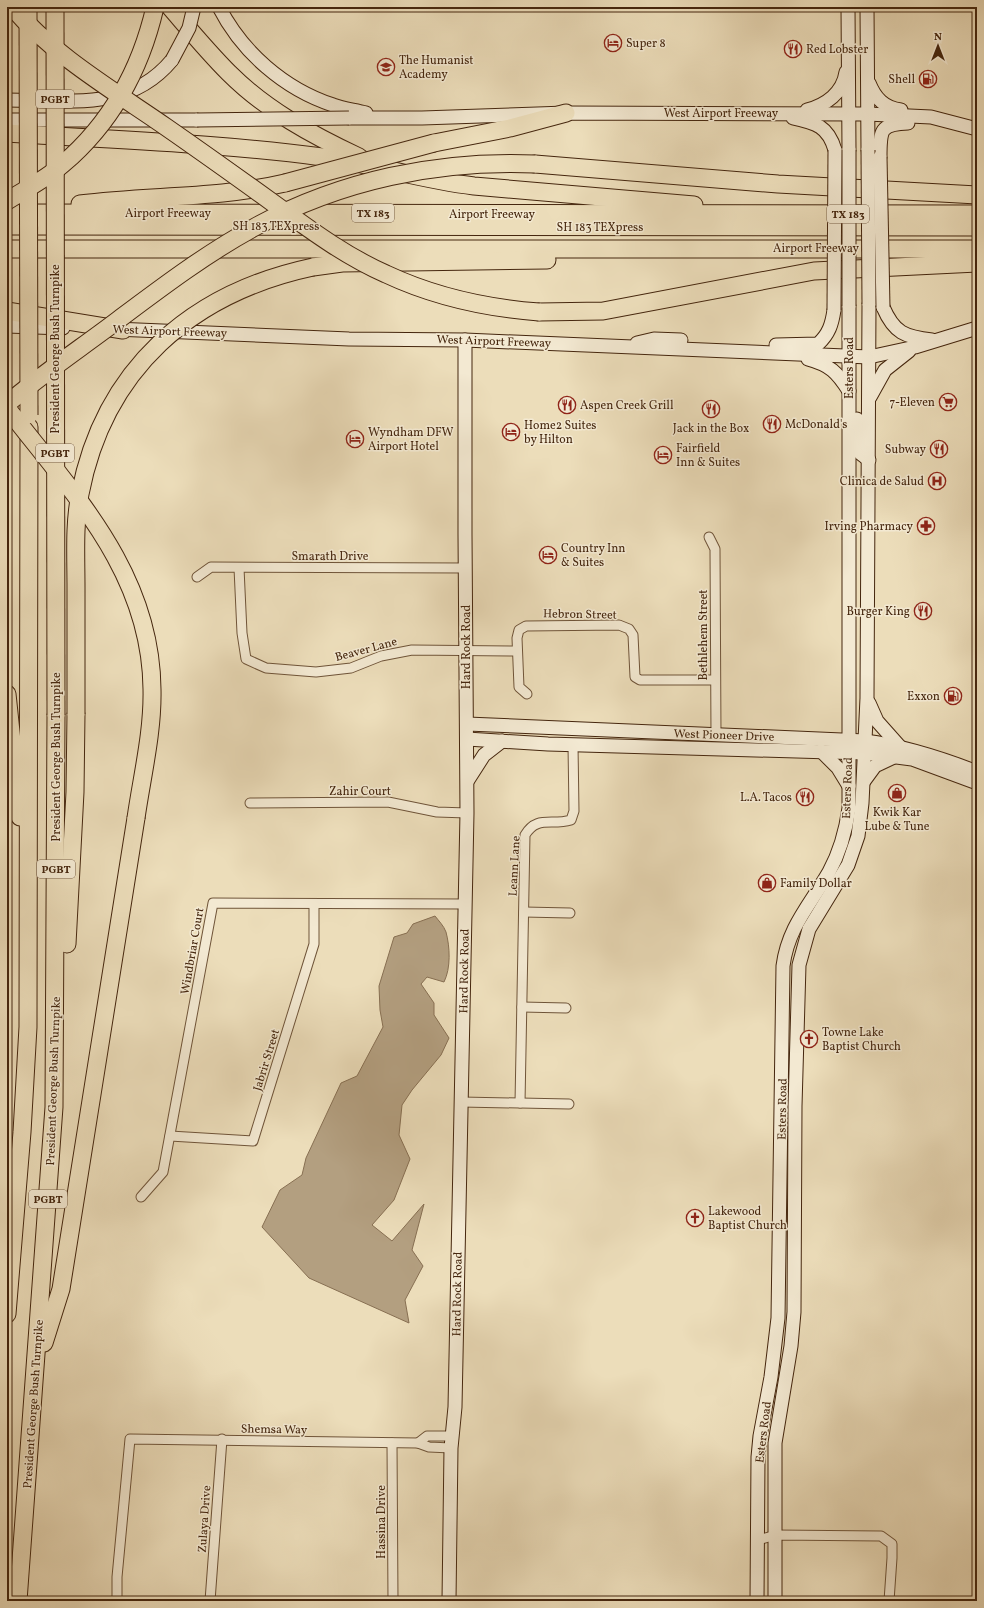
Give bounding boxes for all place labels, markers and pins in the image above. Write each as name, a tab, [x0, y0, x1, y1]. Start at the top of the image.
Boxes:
hotel icon: Super 8	[603, 33, 623, 53]
place label: Super 8	[626, 36, 665, 52]
restaurant icon: Red Lobster	[783, 39, 803, 59]
place label: Red Lobster	[806, 42, 868, 58]
place label: The Humanist Academy	[399, 53, 474, 83]
school or university icon: The Humanist Academy	[376, 57, 396, 77]
fuel station icon: Shell	[918, 69, 938, 89]
place label: Shell	[888, 72, 915, 88]
supermarket icon: 7-Eleven	[938, 392, 958, 412]
restaurant icon: Aspen Creek Grill	[557, 395, 577, 415]
place label: 7-Eleven	[890, 395, 935, 411]
place label: Aspen Creek Grill	[580, 398, 674, 414]
restaurant icon: Jack in the Box	[701, 399, 721, 419]
restaurant icon: McDonald's	[762, 414, 782, 434]
place label: McDonald's	[785, 417, 847, 433]
place label: Home2 Suites by Hilton	[524, 418, 597, 448]
place label: Jack in the Box	[673, 421, 749, 437]
hotel icon: Home2 Suites by Hilton	[501, 422, 521, 442]
place label: Wyndham DFW Airport Hotel	[368, 425, 454, 455]
hotel icon: Wyndham DFW Airport Hotel	[345, 429, 365, 449]
restaurant icon: Subway	[929, 439, 949, 459]
place label: Fairfield Inn & Suites	[676, 441, 740, 471]
place label: Subway	[885, 442, 927, 458]
hotel icon: Fairfield Inn & Suites	[653, 445, 673, 465]
hospital icon: Clinica de Salud	[927, 471, 947, 491]
place label: Clinica de Salud	[840, 474, 924, 490]
pharmacy icon: Irving Pharmacy	[916, 516, 936, 536]
place label: Irving Pharmacy	[824, 519, 913, 535]
place label: Country Inn & Suites	[561, 541, 626, 571]
hotel icon: Country Inn & Suites	[538, 545, 558, 565]
restaurant icon: Burger King	[913, 601, 933, 621]
place label: Burger King	[846, 604, 910, 620]
fuel station icon: Exxon	[943, 686, 963, 706]
place label: Exxon	[907, 689, 940, 705]
shop icon: Kwik Kar Lube & Tune	[887, 783, 907, 803]
restaurant icon: L.A. Tacos	[795, 787, 815, 807]
place label: L.A. Tacos	[740, 790, 792, 806]
place label: Kwik Kar Lube & Tune	[864, 805, 930, 835]
shop icon: Family Dollar	[757, 873, 777, 893]
place label: Family Dollar	[780, 876, 852, 892]
place label: Towne Lake Baptist Church	[822, 1025, 901, 1055]
church icon: Towne Lake Baptist Church	[799, 1029, 819, 1049]
place label: Lakewood Baptist Church	[708, 1204, 787, 1234]
church icon: Lakewood Baptist Church	[685, 1208, 705, 1228]

